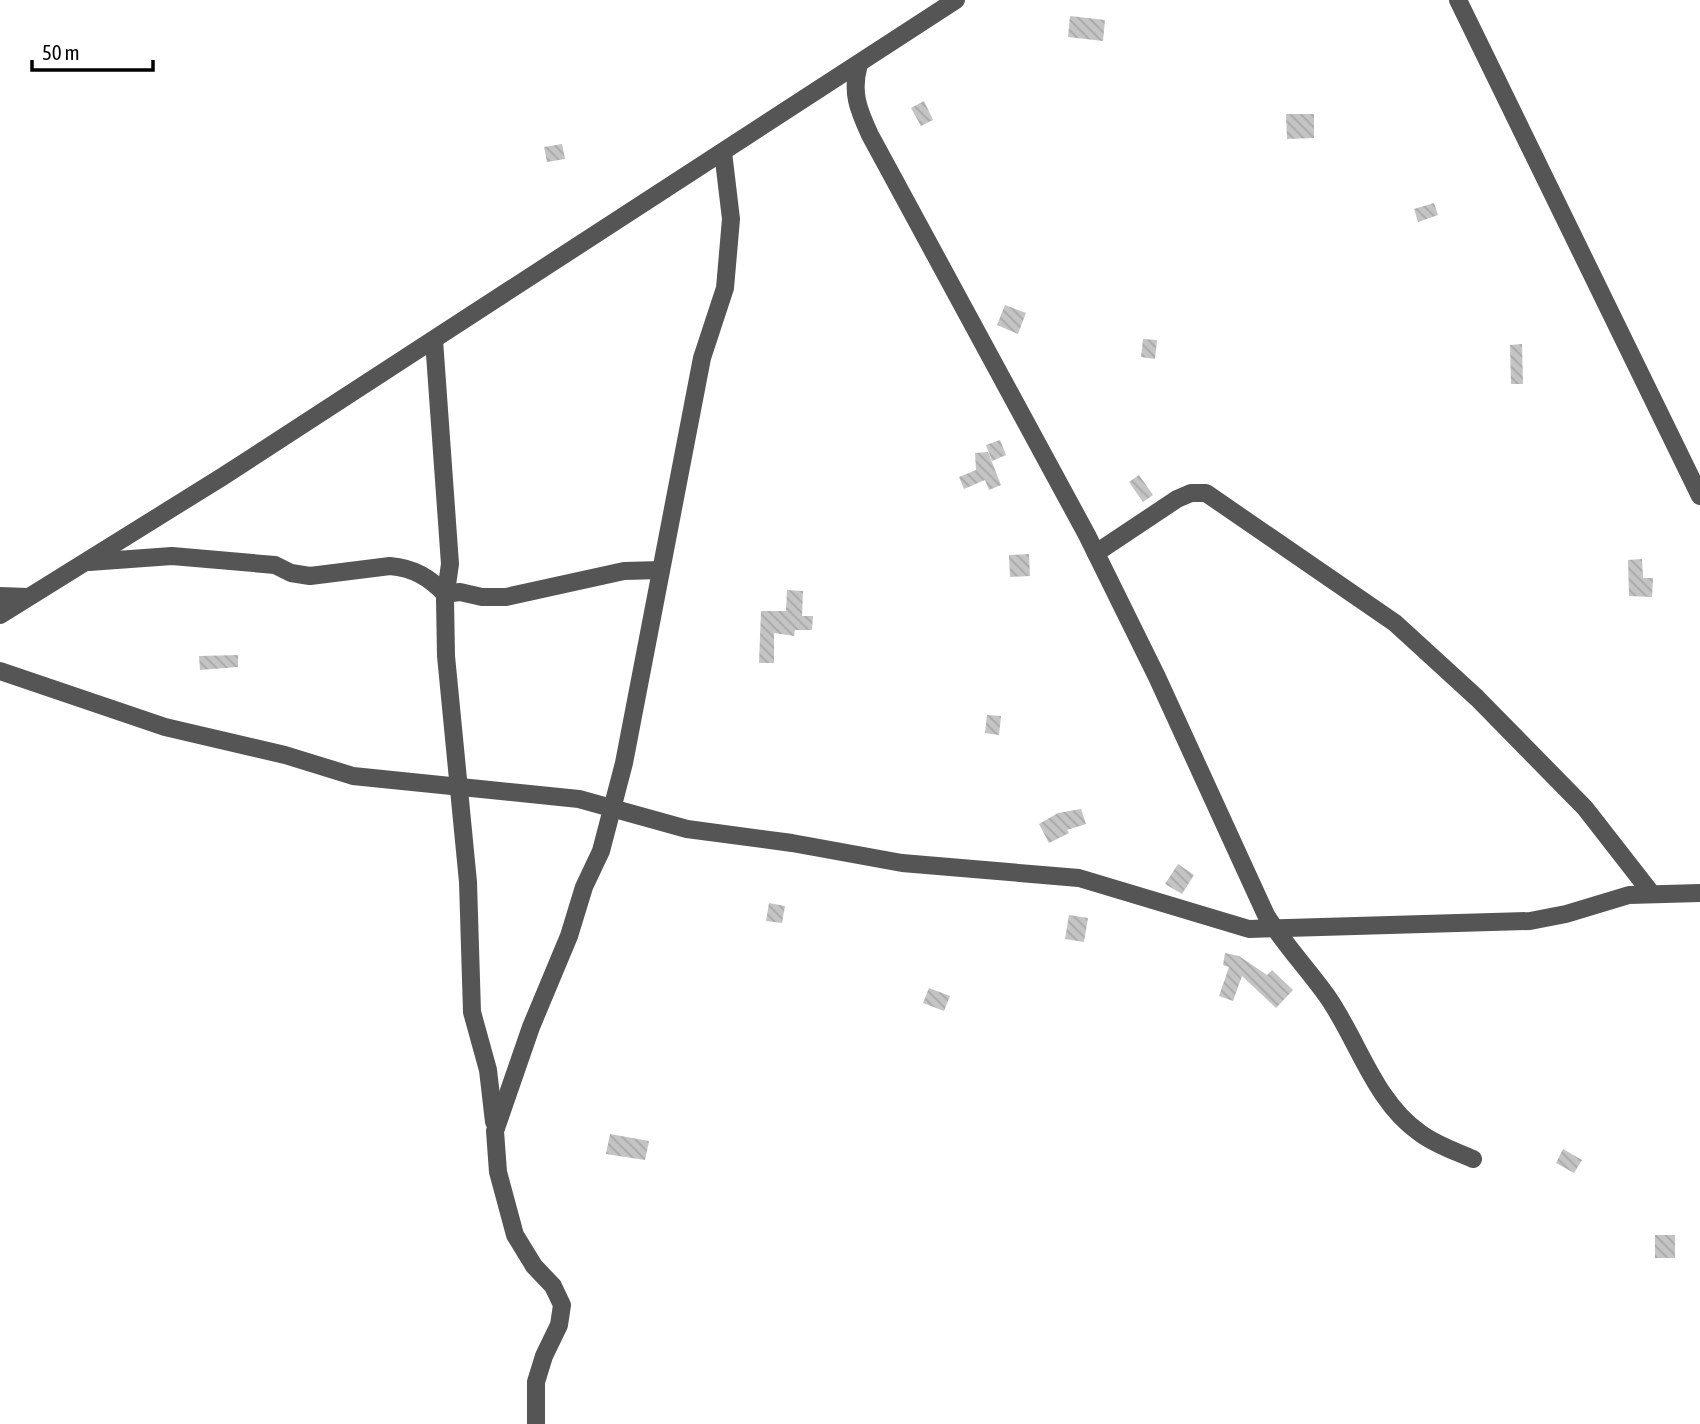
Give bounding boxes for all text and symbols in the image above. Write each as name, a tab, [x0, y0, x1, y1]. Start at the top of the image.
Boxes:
scale bar	[32, 28, 152, 72]
text: 50 m	[42, 40, 80, 64]

